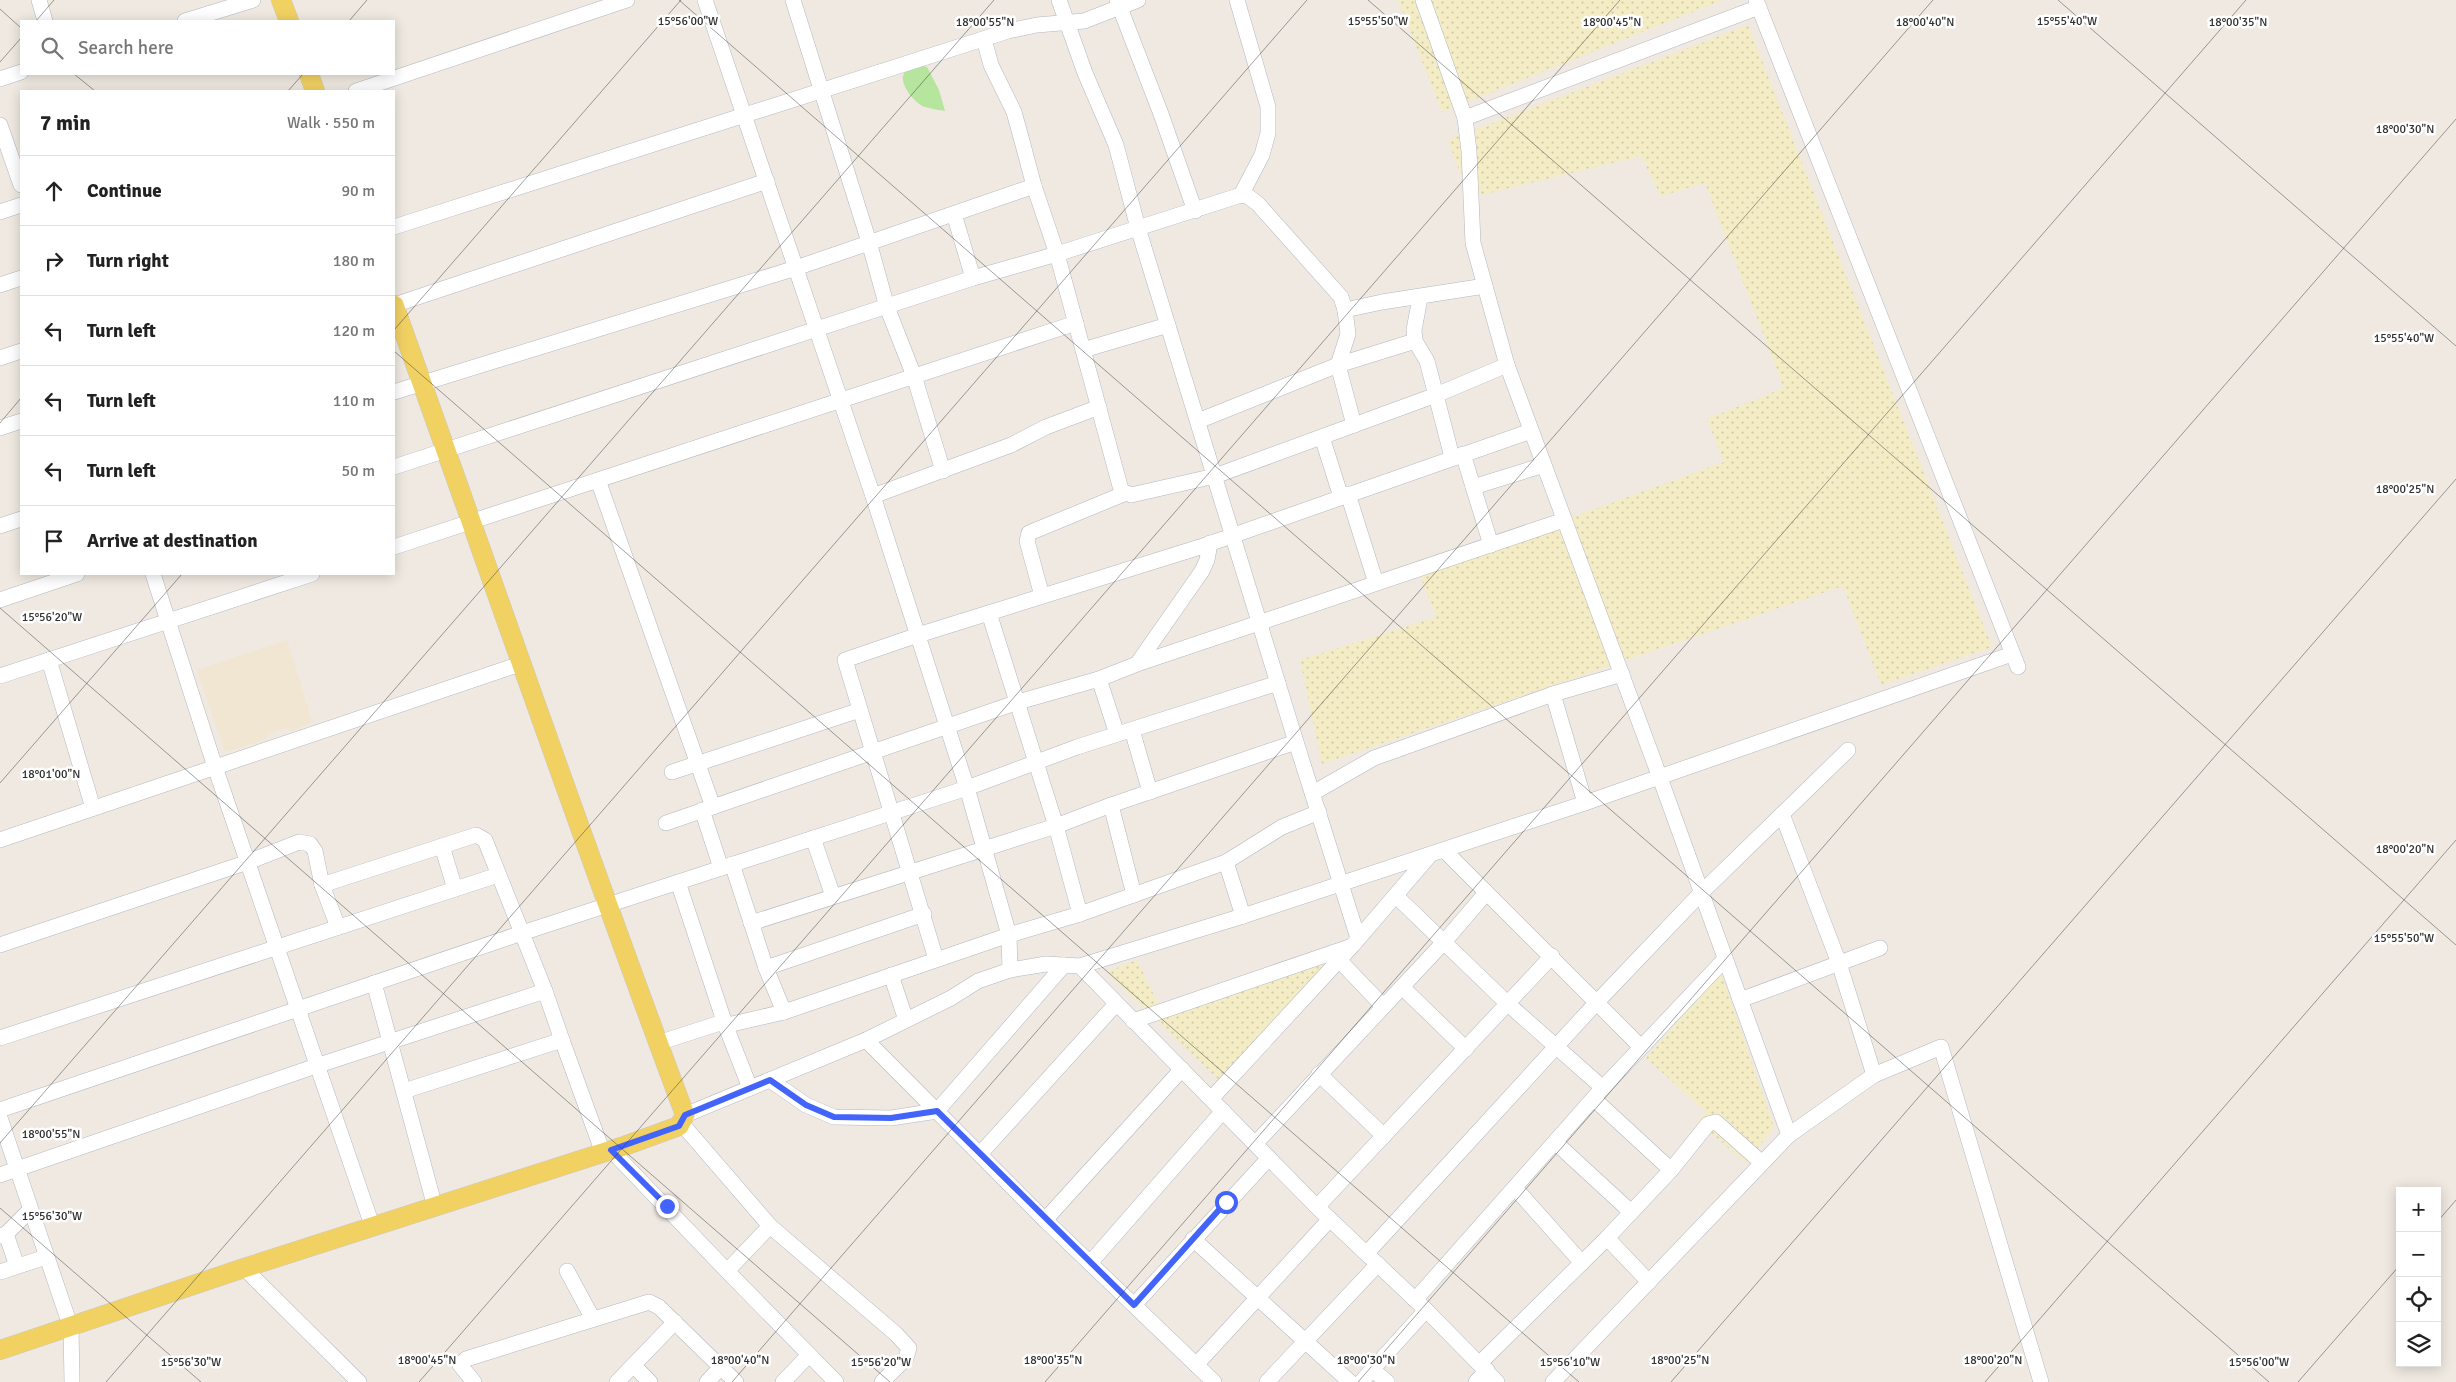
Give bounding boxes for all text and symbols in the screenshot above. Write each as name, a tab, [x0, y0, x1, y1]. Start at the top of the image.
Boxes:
text: 15°56'00"W	[658, 14, 718, 29]
text: 15°55'50"W	[1348, 14, 1408, 29]
text: 15°55'40"W	[2037, 14, 2097, 29]
text: 18°00'55"N	[956, 15, 1014, 30]
text: 18°00'45"N	[1583, 15, 1641, 30]
text: 18°00'40"N	[1896, 15, 1954, 30]
text: 18°00'35"N	[2209, 15, 2267, 30]
search box	[20, 20, 395, 75]
icon: search	[38, 34, 66, 62]
text: Search here	[78, 36, 174, 60]
text: 7 min	[40, 110, 91, 136]
text: Walk · 550 m	[287, 113, 375, 133]
text: 18°00'30"N	[2376, 122, 2434, 137]
icon: ahead	[40, 177, 68, 205]
text: Continue	[87, 179, 162, 203]
text: 90 m	[341, 181, 375, 201]
icon: right	[40, 247, 68, 275]
text: Turn right	[87, 249, 169, 273]
text: 180 m	[333, 251, 375, 271]
icon: left	[40, 317, 68, 345]
text: Turn left	[87, 319, 156, 343]
text: 120 m	[333, 321, 375, 341]
text: 15°55'40"W	[2374, 331, 2434, 346]
icon: left	[40, 387, 68, 415]
text: Turn left	[87, 389, 156, 413]
text: 110 m	[333, 391, 375, 411]
icon: left	[40, 457, 68, 485]
text: Turn left	[87, 459, 156, 483]
text: 50 m	[341, 461, 375, 481]
text: 18°00'25"N	[2376, 482, 2434, 497]
icon: arrive	[40, 527, 68, 555]
text: Arrive at destination	[87, 529, 258, 553]
text: 15°56'20"W	[22, 610, 82, 625]
text: 18°01'00"N	[22, 767, 80, 782]
text: 18°00'20"N	[2376, 842, 2434, 857]
text: 15°55'50"W	[2374, 931, 2434, 946]
text: 18°00'55"N	[22, 1127, 80, 1142]
map controls	[2396, 1187, 2441, 1367]
button: +	[2396, 1187, 2441, 1232]
route start	[1215, 1191, 1238, 1214]
route end	[656, 1195, 679, 1218]
text: 15°56'30"W	[22, 1209, 82, 1224]
button: −	[2396, 1232, 2441, 1277]
button: locate	[2396, 1277, 2441, 1322]
button: layers	[2396, 1322, 2441, 1367]
text: 18°00'45"N	[398, 1353, 456, 1368]
text: 18°00'40"N	[711, 1353, 769, 1368]
text: 18°00'35"N	[1024, 1353, 1082, 1368]
text: 18°00'30"N	[1337, 1353, 1395, 1368]
text: 18°00'25"N	[1651, 1353, 1709, 1368]
text: 18°00'20"N	[1964, 1353, 2022, 1368]
text: 15°56'30"W	[161, 1355, 221, 1370]
text: 15°56'20"W	[851, 1355, 911, 1370]
text: 15°56'10"W	[1540, 1355, 1600, 1370]
text: 15°56'00"W	[2229, 1355, 2289, 1370]

